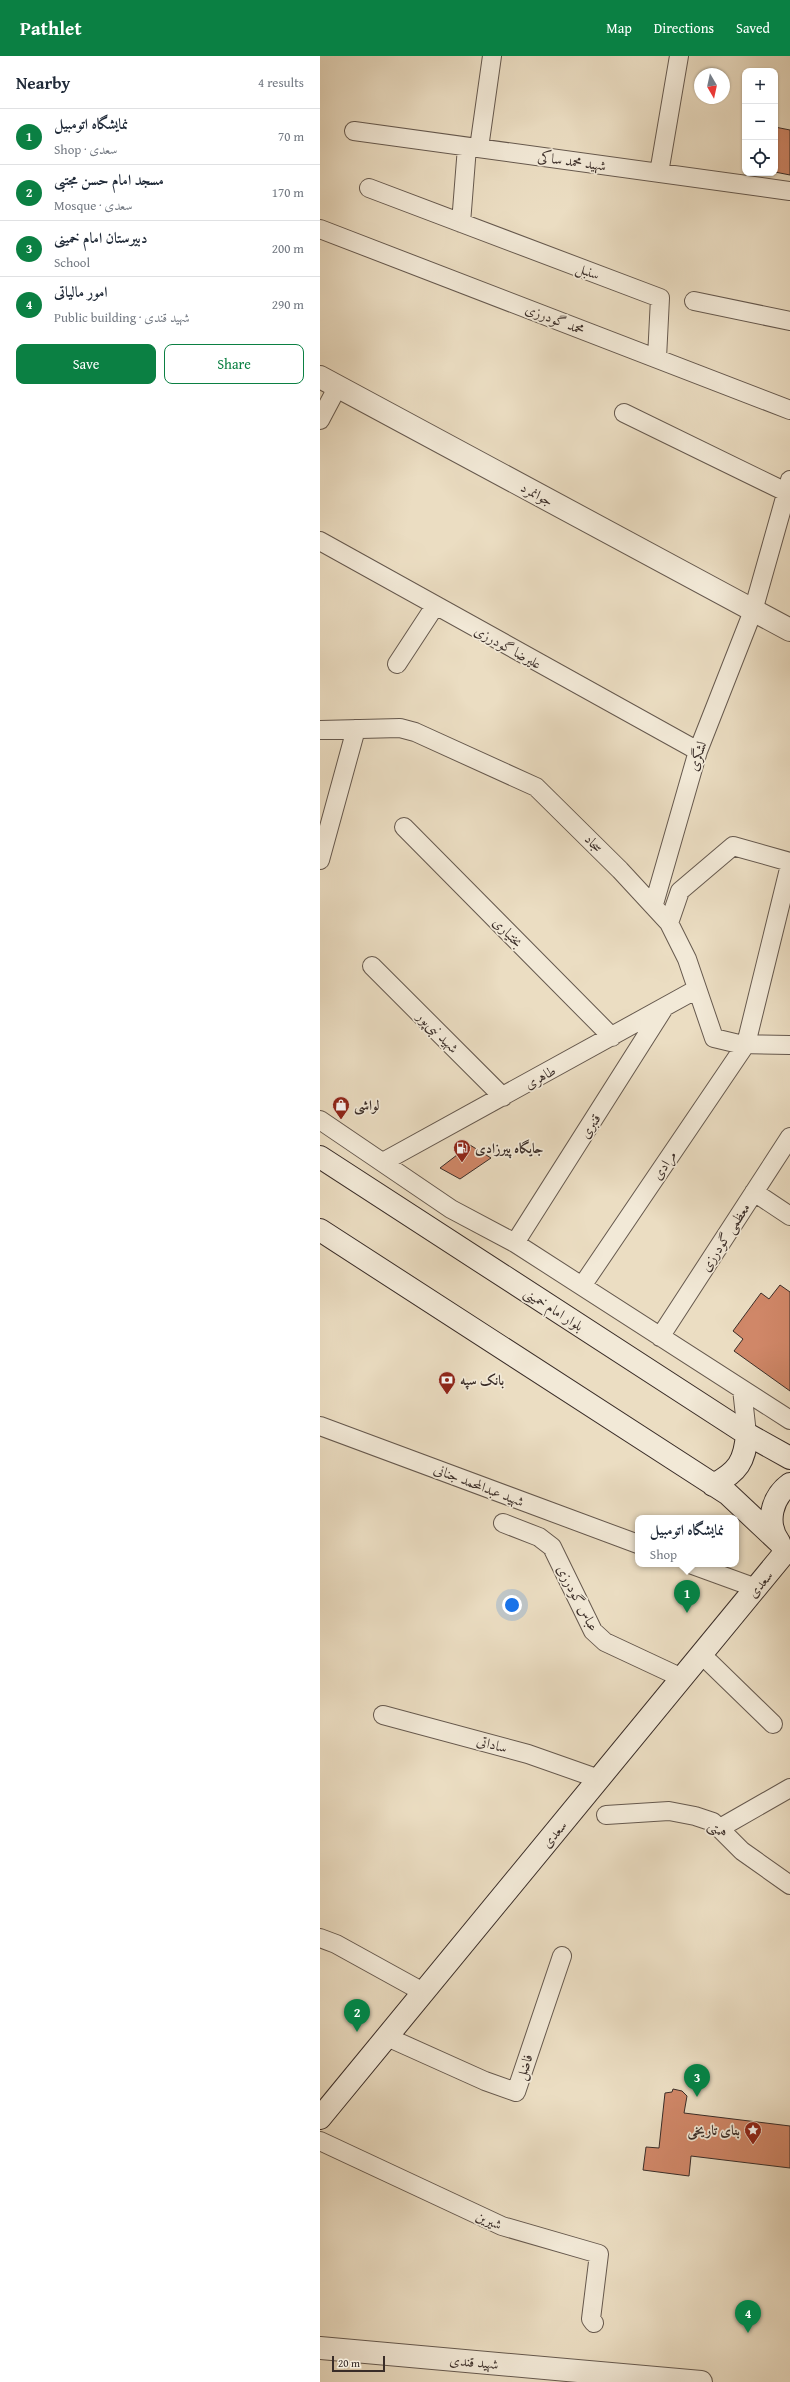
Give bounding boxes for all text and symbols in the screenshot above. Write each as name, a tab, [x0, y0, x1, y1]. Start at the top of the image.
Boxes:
text: Pathlet	[20, 14, 82, 42]
text: Map	[606, 18, 632, 38]
text: Directions	[654, 18, 714, 38]
text: Saved	[736, 18, 770, 38]
north arrow	[694, 68, 730, 104]
map controls	[742, 68, 778, 176]
button: +	[742, 68, 778, 104]
text: Nearby	[16, 70, 70, 95]
text: 4 results	[258, 73, 304, 92]
button: −	[742, 104, 778, 140]
text: نمایشگاه اتومبیل	[54, 113, 128, 134]
text: 1	[26, 127, 32, 146]
text: 70 m	[278, 127, 304, 146]
text: Shop · سعدی	[54, 140, 117, 159]
button: locate	[742, 140, 778, 176]
street label: شهید محمد ساکی	[536, 146, 608, 176]
text: مسجد امام حسن مجتبی	[54, 169, 164, 190]
text: 2	[26, 183, 32, 202]
text: 170 m	[272, 183, 304, 202]
text: Mosque · سعدی	[54, 196, 133, 215]
text: دبیرستان امام خمینی	[54, 227, 147, 248]
text: 3	[26, 239, 32, 258]
text: 200 m	[272, 239, 304, 258]
text: School	[54, 253, 90, 272]
street label: سنبل	[573, 257, 603, 286]
text: امور مالیاتی	[54, 281, 108, 302]
text: 4	[26, 295, 32, 314]
text: 290 m	[272, 295, 304, 314]
street label: محمد گودرزی	[522, 299, 588, 339]
text: Public building · شهید قندی	[54, 308, 190, 327]
button: Save	[16, 344, 156, 384]
button: Share	[164, 344, 304, 384]
street label: جوانمرد	[517, 477, 557, 511]
street label: علیرضا گودرزی	[471, 620, 545, 674]
street label: لشگری	[683, 738, 711, 774]
street label: سجاد	[580, 829, 608, 857]
street label: بختیاری	[488, 912, 528, 952]
street label: شهید نبی‌پور	[411, 1005, 463, 1058]
street label: طاهری	[521, 1060, 559, 1094]
shop icon: لواشی	[331, 1095, 351, 1120]
place label: لواشی	[354, 1095, 379, 1115]
street label: قنبری	[575, 1110, 605, 1142]
fuel station icon: جایگاه پیرزادی	[452, 1138, 472, 1163]
place label: جایگاه پیرزادی	[475, 1138, 544, 1159]
street label: مرادی	[647, 1146, 681, 1184]
street label: معظمی گودرزی	[695, 1199, 755, 1275]
street label: بلوار امام خمینی	[519, 1282, 588, 1338]
bank icon: بانک سپه	[437, 1370, 457, 1395]
place label: بانک سپه	[460, 1370, 504, 1390]
street label: شهید عبدالمحمد جنانی	[431, 1459, 527, 1511]
popup	[635, 1515, 739, 1567]
text: نمایشگاه اتومبیل	[650, 1519, 724, 1540]
text: Shop	[650, 1545, 677, 1564]
street label: عباس گودرزی	[552, 1561, 604, 1635]
street label: سعدی	[743, 1566, 777, 1602]
pin: 1	[674, 1580, 700, 1613]
your location	[502, 1595, 522, 1615]
street label: ساداتی	[475, 1730, 509, 1758]
street label: همتی	[704, 1815, 732, 1843]
street label: سعدی	[537, 1816, 571, 1852]
pin: 2	[344, 1999, 370, 2032]
street label: فاضل	[510, 2051, 538, 2083]
pin: 3	[684, 2064, 710, 2097]
place label: بنای تاریخی	[687, 2120, 740, 2140]
place icon: بنای تاریخی	[743, 2120, 763, 2145]
street label: شیرین	[473, 2205, 505, 2235]
pin: 4	[735, 2300, 761, 2333]
street label: شهید قندی	[449, 2350, 500, 2374]
scale bar	[332, 2354, 385, 2373]
text: 20 m	[338, 2355, 360, 2371]

